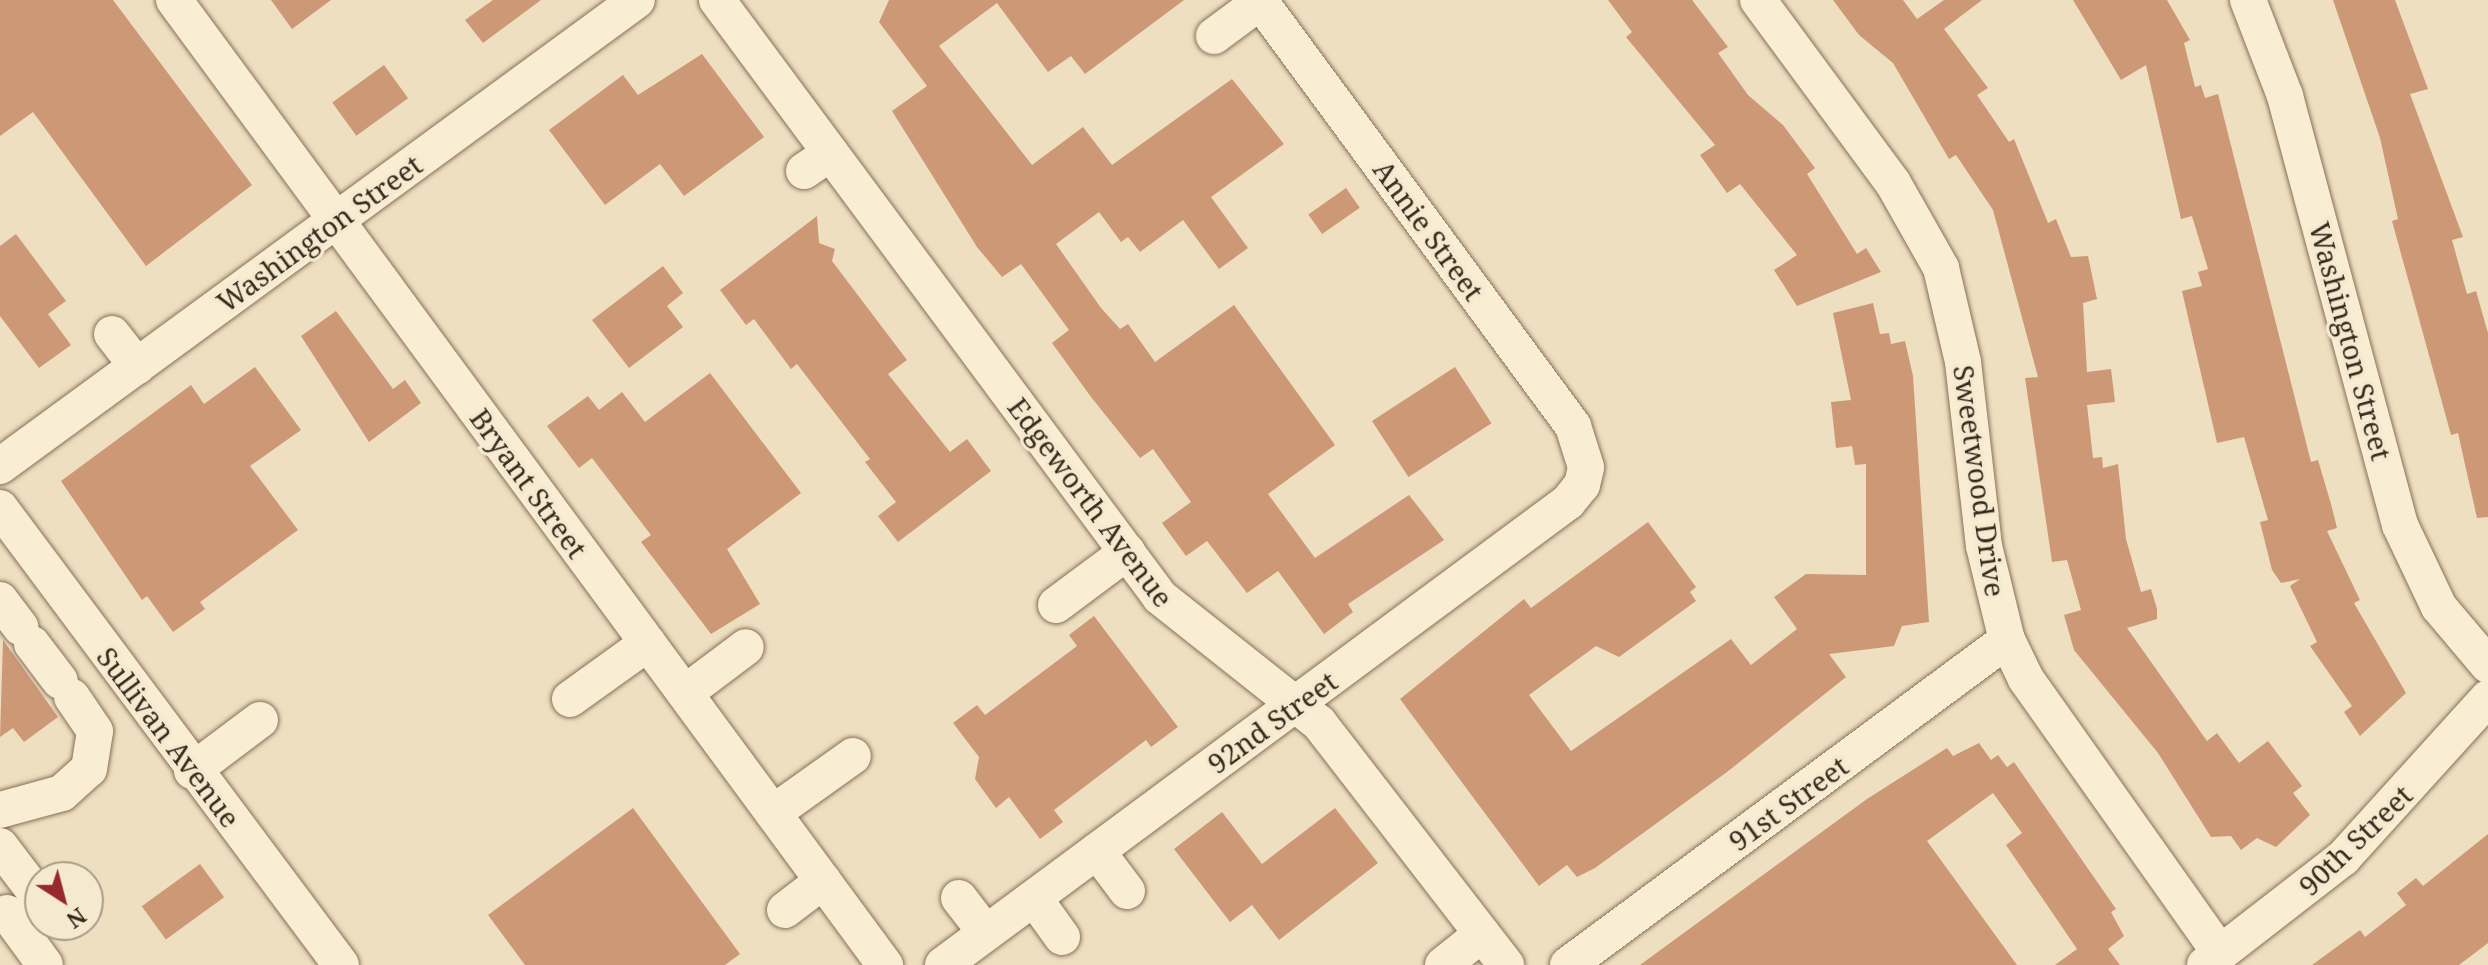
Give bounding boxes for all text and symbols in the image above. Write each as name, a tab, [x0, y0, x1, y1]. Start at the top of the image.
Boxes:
street label: Washington Street	[210, 147, 428, 319]
street label: Annie Street	[1367, 153, 1491, 307]
street label: Washington Street	[2303, 218, 2399, 464]
street label: Sweetwood Drive	[1947, 363, 2013, 599]
street label: Edgeworth Avenue	[1001, 391, 1181, 613]
street label: Bryant Street	[464, 402, 594, 564]
street label: Sullivan Avenue	[90, 640, 248, 834]
street label: 92nd Street	[1201, 664, 1343, 780]
street label: 91st Street	[1722, 749, 1854, 857]
street label: 90th Street	[2291, 778, 2419, 902]
north arrow	[24, 861, 104, 941]
text: N	[61, 902, 93, 936]

